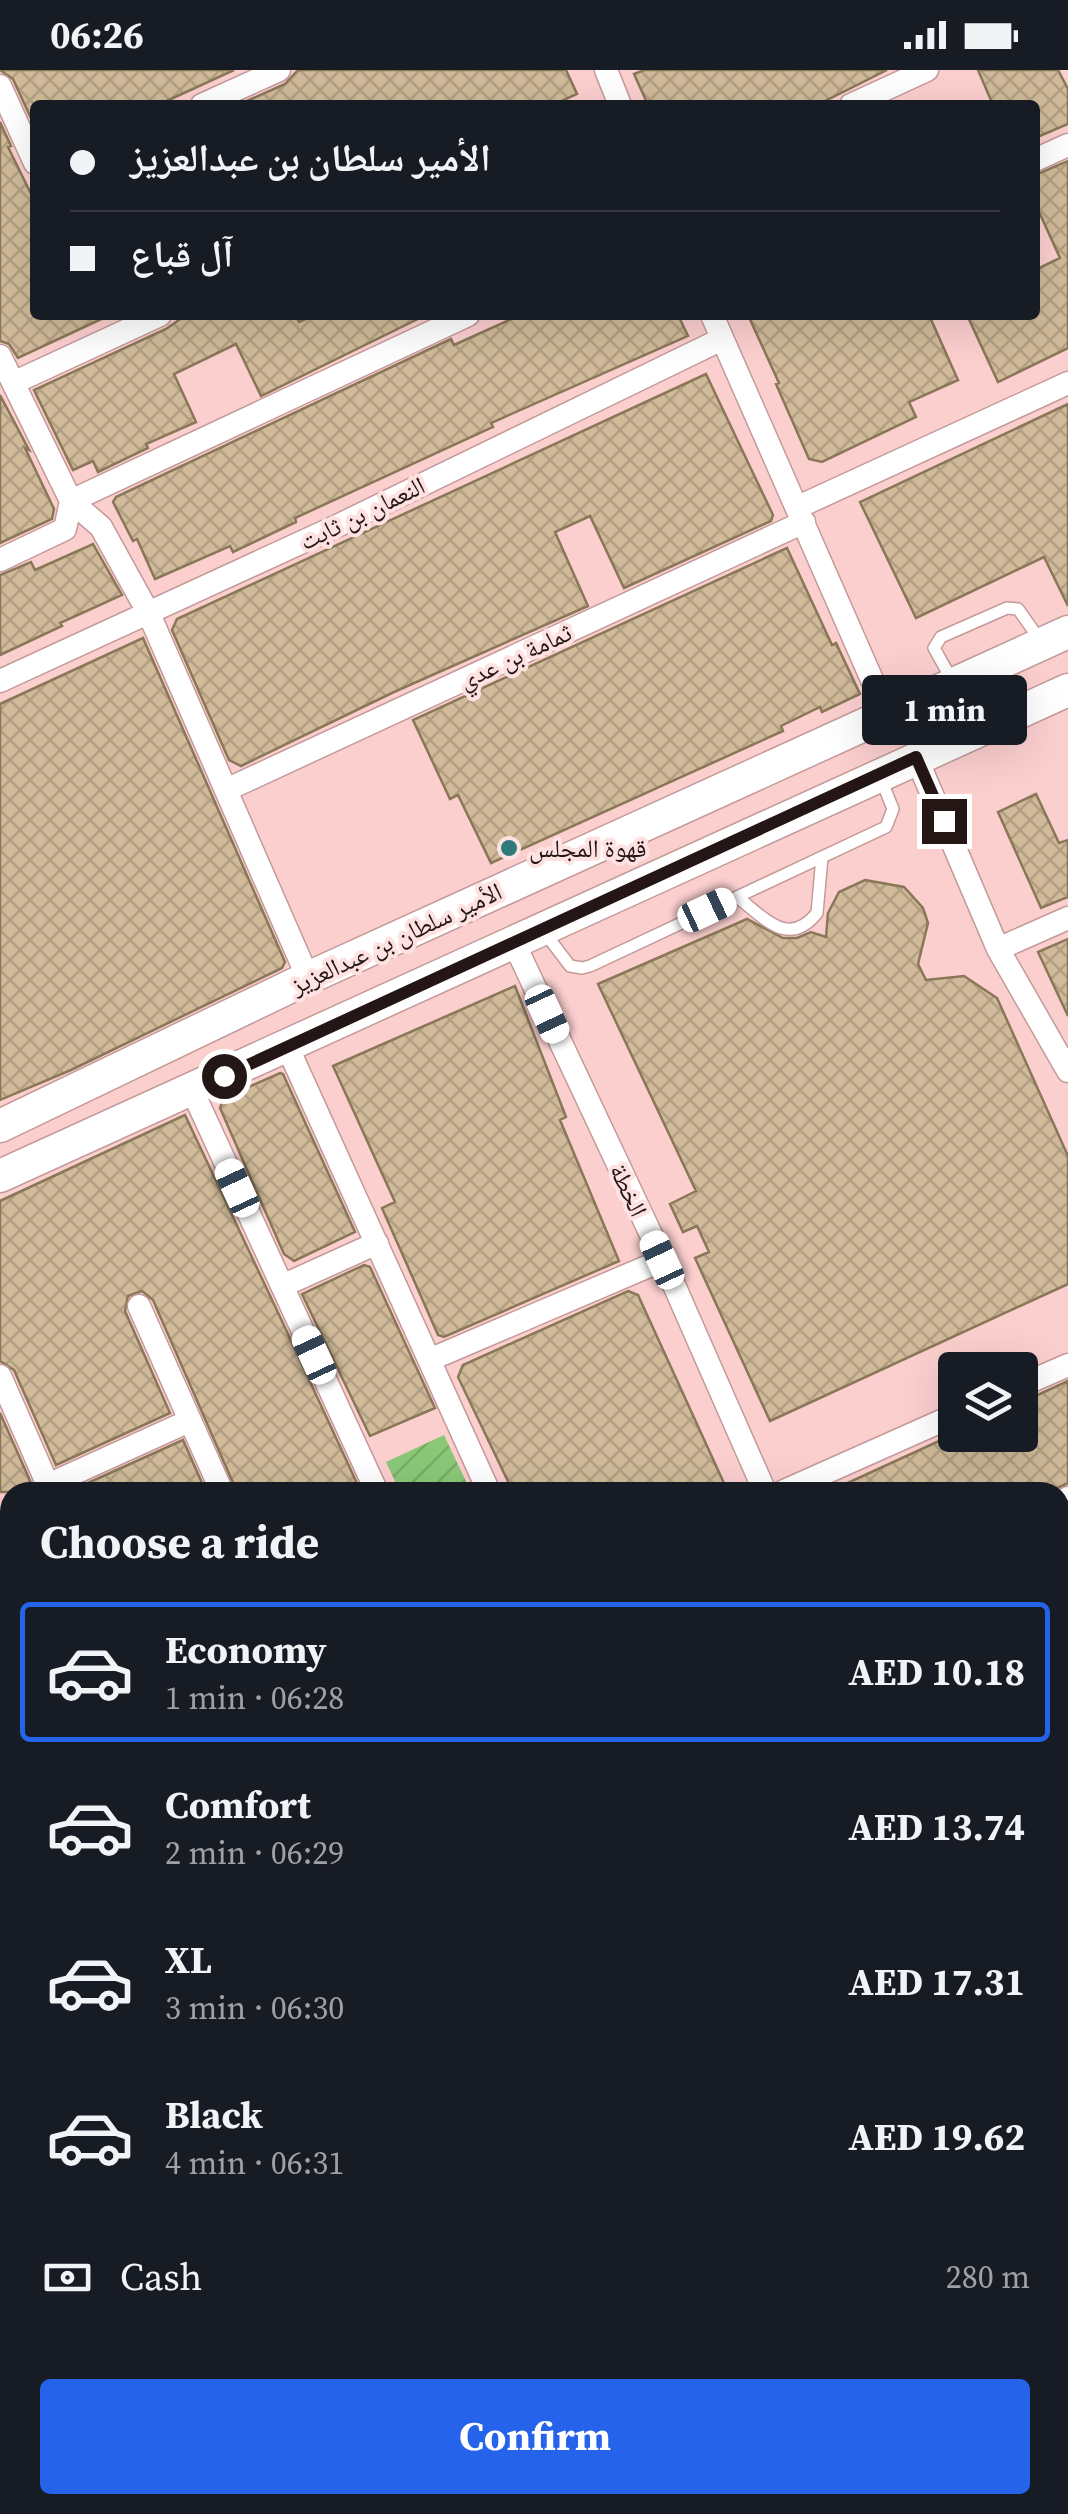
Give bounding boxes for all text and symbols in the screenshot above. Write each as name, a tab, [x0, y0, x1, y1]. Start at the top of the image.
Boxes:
text: 06:26	[50, 9, 144, 61]
text: الأمير سلطان بن عبدالعزيز	[130, 132, 491, 184]
text: آل قباع	[130, 228, 233, 280]
street label: النعمان بن ثابت	[294, 468, 430, 558]
street label: ثمامة بن عدي	[453, 615, 579, 700]
callout: 1 min	[862, 676, 1026, 746]
text: 1 min	[903, 688, 986, 732]
route end	[922, 799, 967, 844]
place label: قهوة المجلس	[529, 831, 647, 865]
marker: قهوة المجلس	[498, 837, 520, 859]
street label: الأمير سلطان بن عبدالعزيز	[284, 874, 507, 1002]
car	[673, 884, 741, 936]
car	[521, 980, 573, 1048]
route start	[202, 1054, 247, 1099]
car	[211, 1154, 263, 1222]
street label: الخطة	[602, 1158, 656, 1222]
car	[636, 1226, 688, 1294]
car	[288, 1321, 340, 1389]
map controls	[938, 1352, 1038, 1452]
button: layers	[938, 1352, 1038, 1452]
text: Choose a ride	[40, 1511, 319, 1573]
text: Economy	[165, 1624, 327, 1676]
icon: car	[45, 1627, 135, 1717]
text: AED 10.18	[848, 1646, 1025, 1698]
text: 1 min · 06:28	[165, 1676, 344, 1720]
text: Comfort	[165, 1779, 311, 1831]
icon: car	[45, 1782, 135, 1872]
text: AED 13.74	[848, 1801, 1025, 1853]
text: 2 min · 06:29	[165, 1831, 344, 1875]
text: XL	[165, 1934, 212, 1986]
icon: car	[45, 1937, 135, 2027]
text: AED 17.31	[848, 1956, 1025, 2008]
text: 3 min · 06:30	[165, 1986, 344, 2030]
text: Black	[165, 2089, 263, 2141]
icon: car	[45, 2092, 135, 2182]
text: AED 19.62	[848, 2111, 1025, 2163]
text: 4 min · 06:31	[165, 2141, 344, 2185]
icon: cash	[40, 2250, 95, 2305]
text: Cash	[120, 2251, 202, 2303]
text: 280 m	[946, 2255, 1030, 2299]
button: Confirm	[40, 2379, 1030, 2494]

